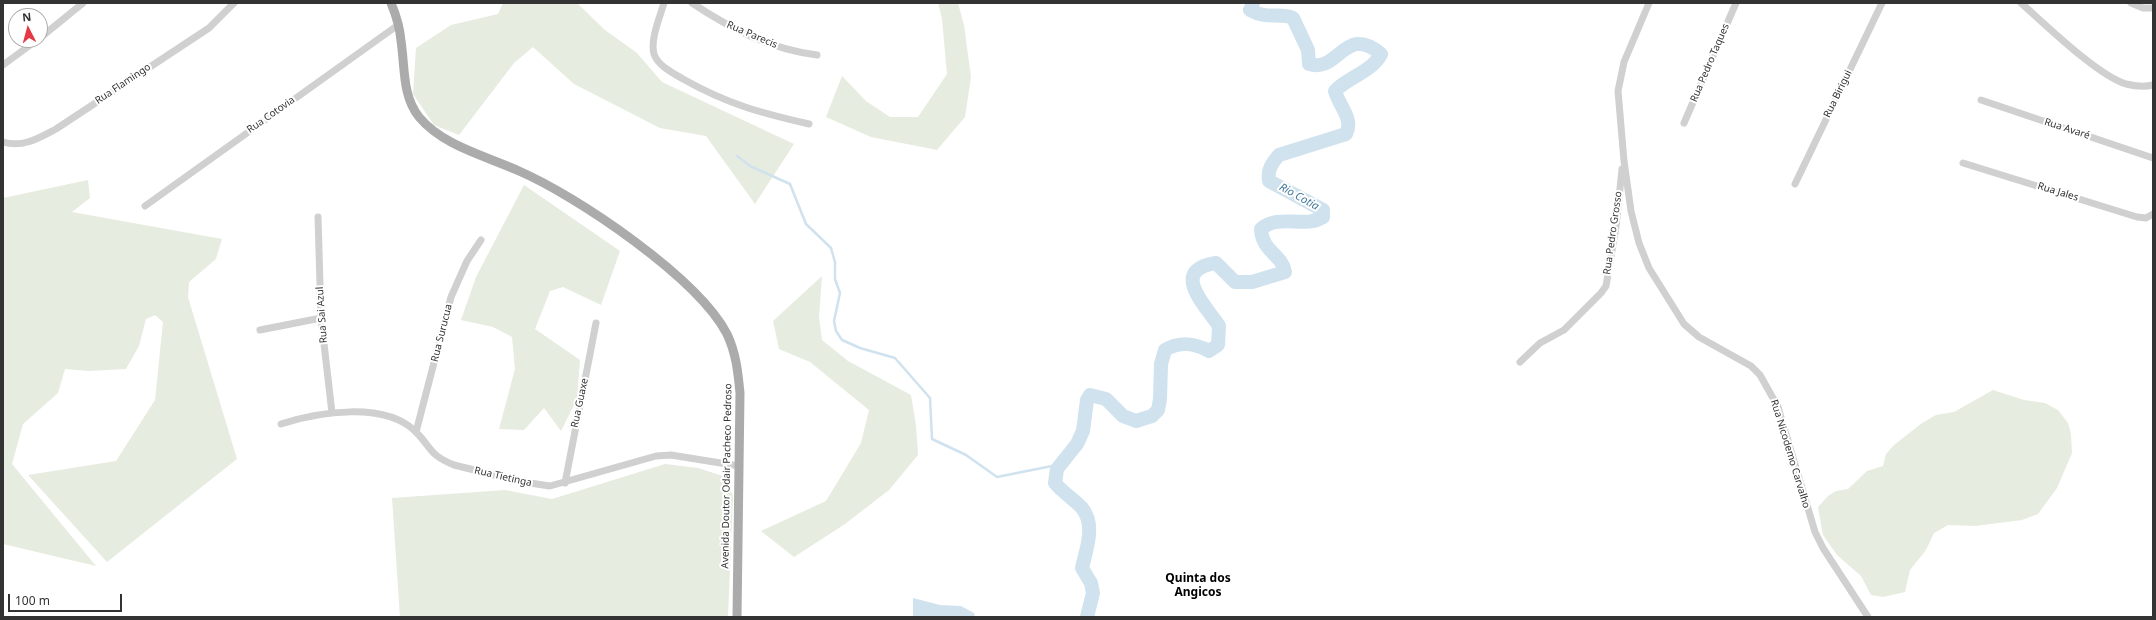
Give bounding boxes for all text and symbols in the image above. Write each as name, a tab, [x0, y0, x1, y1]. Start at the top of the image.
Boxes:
north arrow	[8, 8, 48, 48]
text: N	[22, 9, 32, 24]
street label: Rua Parecis	[725, 19, 779, 51]
street label: Rua Pedro Taques	[1688, 22, 1732, 104]
street label: Rua Flamingo	[93, 61, 153, 107]
street label: Rua Birigui	[1821, 68, 1855, 120]
street label: Rua Cotovia	[245, 94, 297, 136]
street label: Rua Avaré	[2043, 116, 2091, 142]
street label: Rua Jales	[2036, 180, 2080, 204]
water label: Rio Cotia	[1277, 181, 1321, 213]
street label: Rua Pedro Grosso	[1601, 191, 1625, 275]
street label: Rua Sai Azul	[314, 286, 330, 344]
street label: Rua Surucua	[429, 303, 455, 363]
street label: Rua Guaxe	[569, 377, 591, 429]
street label: Avenida Doutor Odair Pacheco Pedroso	[719, 383, 735, 569]
street label: Rua Nicodemo Carvalho	[1768, 398, 1812, 510]
street label: Rua Tietinga	[473, 465, 533, 489]
district label: Quinta dos Angicos	[1165, 572, 1231, 600]
scale bar	[10, 586, 124, 612]
text: 100 m	[15, 592, 50, 609]

